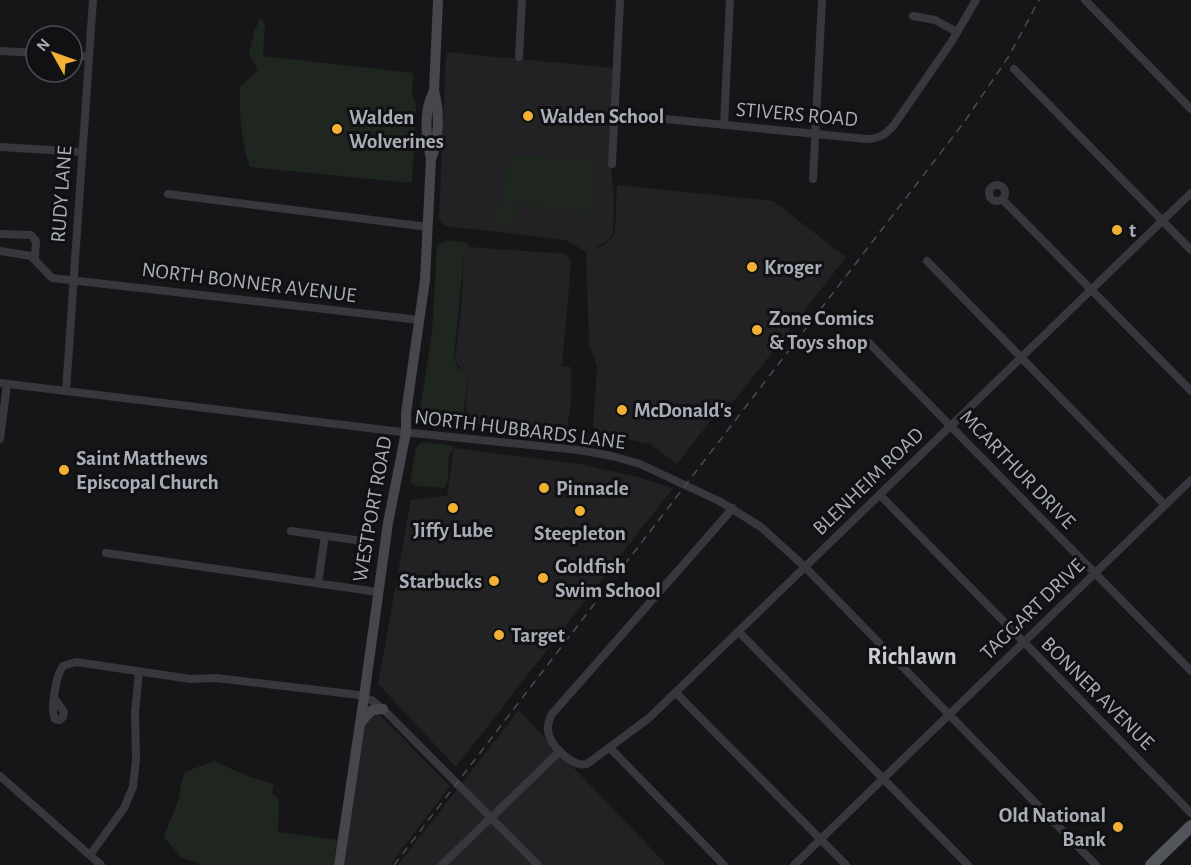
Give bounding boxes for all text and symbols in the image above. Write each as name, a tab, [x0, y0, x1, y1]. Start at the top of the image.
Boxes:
north arrow	[24, 24, 84, 84]
text: N	[34, 36, 53, 54]
street label: STIVERS ROAD	[735, 99, 859, 130]
place label: Walden School	[540, 106, 664, 127]
place label: Walden Wolverines	[349, 107, 444, 152]
marker: Walden School	[521, 109, 535, 123]
marker: Walden Wolverines	[330, 122, 344, 136]
street label: RUDY LANE	[48, 145, 75, 243]
place label: t	[1129, 220, 1136, 241]
marker: t	[1110, 223, 1124, 237]
place label: Kroger	[764, 257, 822, 278]
street label: NORTH BONNER AVENUE	[140, 259, 357, 306]
marker: Kroger	[745, 260, 759, 274]
place label: Zone Comics & Toys shop	[769, 308, 874, 353]
marker: Zone Comics & Toys shop	[750, 323, 764, 337]
place label: McDonald's	[634, 400, 732, 421]
marker: McDonald's	[615, 403, 629, 417]
street label: NORTH HUBBARDS LANE	[413, 406, 627, 453]
street label: MCARTHUR DRIVE	[956, 406, 1079, 533]
street label: BLENHEIM ROAD	[809, 424, 928, 539]
street label: WESTPORT ROAD	[349, 434, 396, 584]
place label: Saint Matthews Episcopal Church	[76, 448, 219, 493]
marker: Saint Matthews Episcopal Church	[57, 463, 71, 477]
place label: Pinnacle	[556, 478, 629, 499]
marker: Pinnacle	[537, 481, 551, 495]
marker: Jiffy Lube	[446, 501, 460, 515]
marker: Steepleton	[573, 504, 587, 518]
place label: Jiffy Lube	[413, 520, 493, 541]
place label: Steepleton	[534, 523, 626, 544]
street label: TAGGART DRIVE	[976, 555, 1088, 664]
place label: Goldfish Swim School	[555, 556, 661, 601]
place label: Starbucks	[399, 571, 482, 592]
marker: Goldfish Swim School	[536, 571, 550, 585]
marker: Starbucks	[487, 574, 501, 588]
place label: Target	[511, 625, 565, 646]
marker: Target	[492, 628, 506, 642]
street label: BONNER AVENUE	[1037, 633, 1158, 754]
district label: Richlawn	[867, 645, 957, 669]
place label: Old National Bank	[999, 805, 1107, 850]
marker: Old National Bank	[1111, 820, 1125, 834]

